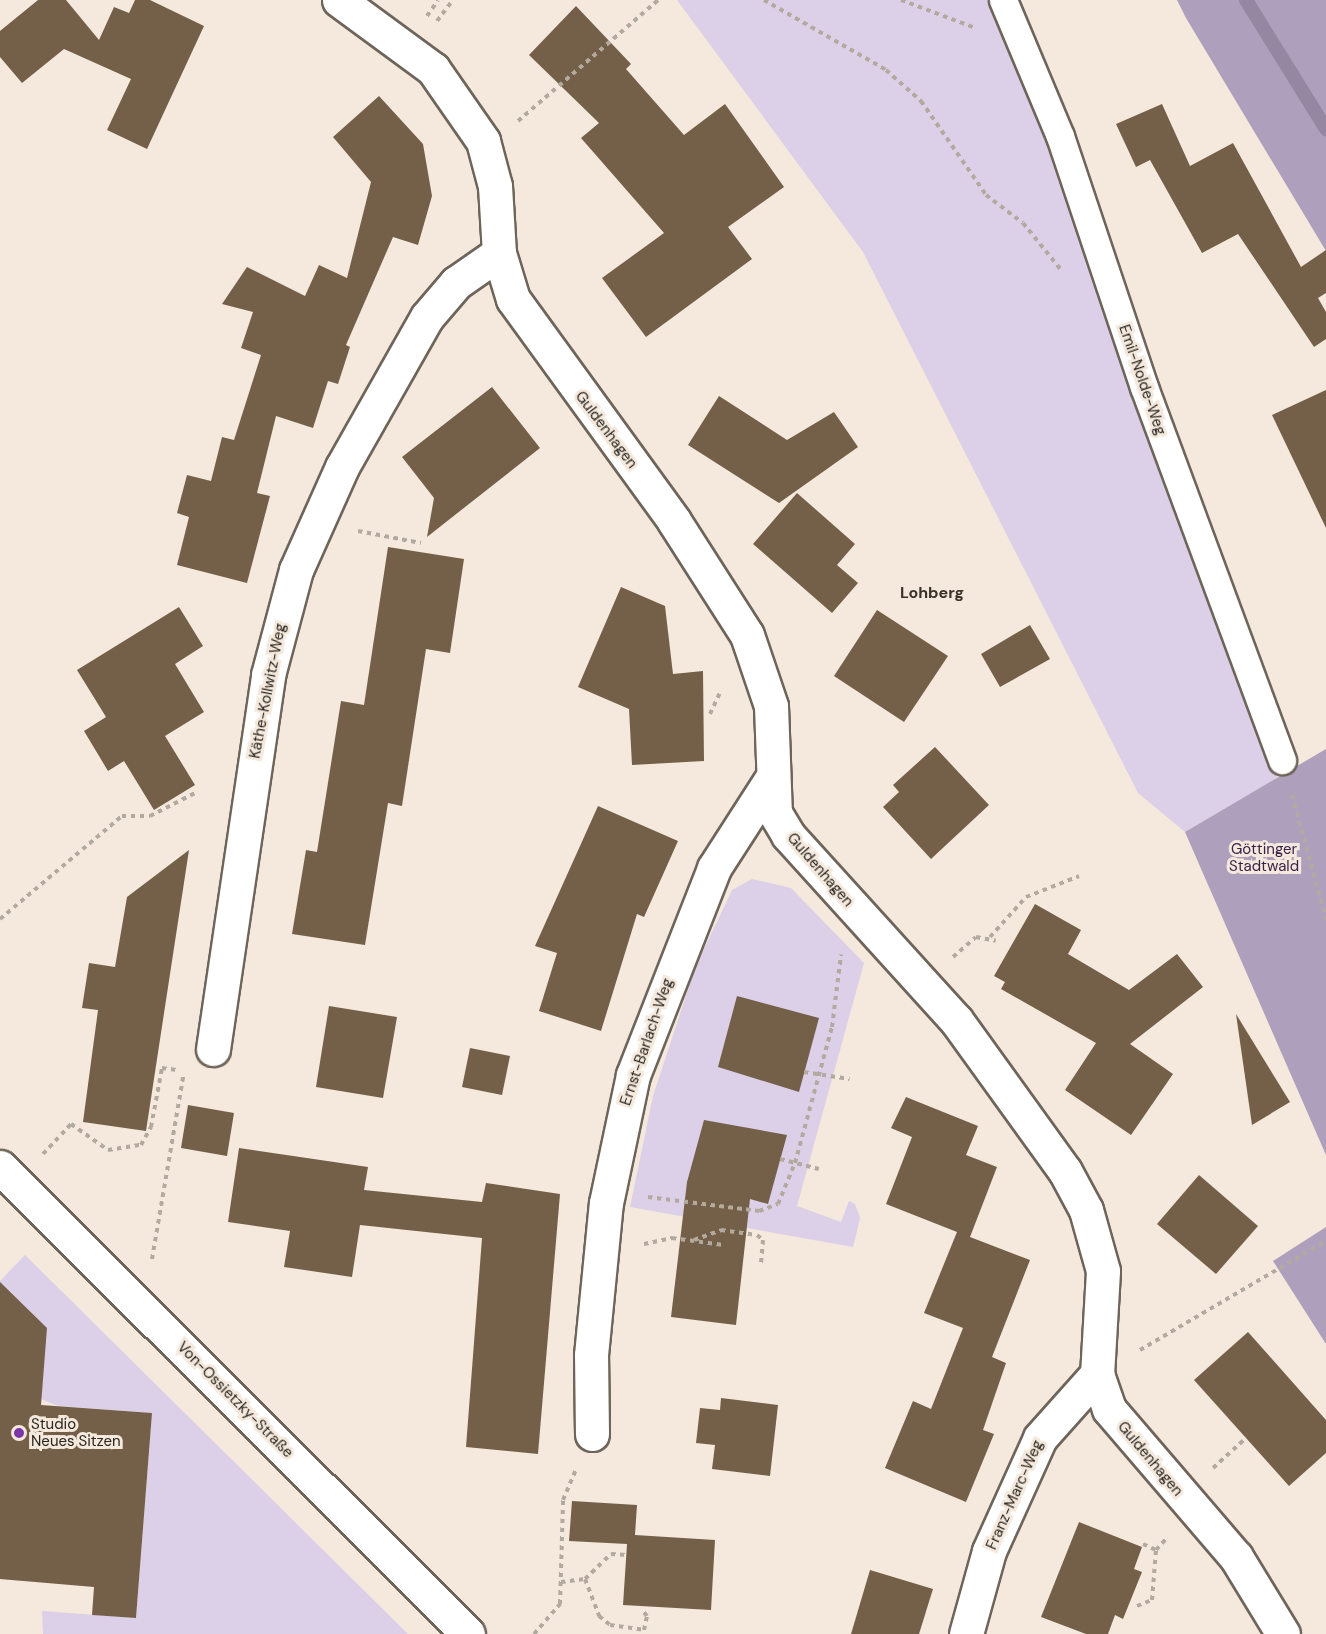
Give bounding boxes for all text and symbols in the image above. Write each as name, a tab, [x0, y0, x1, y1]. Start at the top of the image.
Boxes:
street label: Emil-Nolde-Weg	[1115, 322, 1169, 438]
street label: Guldenhagen	[571, 388, 641, 472]
district label: Lohberg	[900, 583, 964, 603]
street label: Käthe-Kollwitz-Weg	[246, 622, 290, 760]
street label: Guldenhagen	[783, 829, 857, 911]
park label: Göttinger Stadtwald	[1229, 840, 1299, 875]
street label: Ernst-Barlach-Weg	[617, 976, 677, 1108]
street label: Von-Ossietzky-Straße	[173, 1338, 297, 1462]
place label: Studio Neues Sitzen	[31, 1415, 121, 1450]
street label: Guldenhagen	[1114, 1418, 1186, 1500]
marker: Studio Neues Sitzen	[12, 1426, 26, 1440]
street label: Franz-Marc-Weg	[983, 1437, 1047, 1553]

